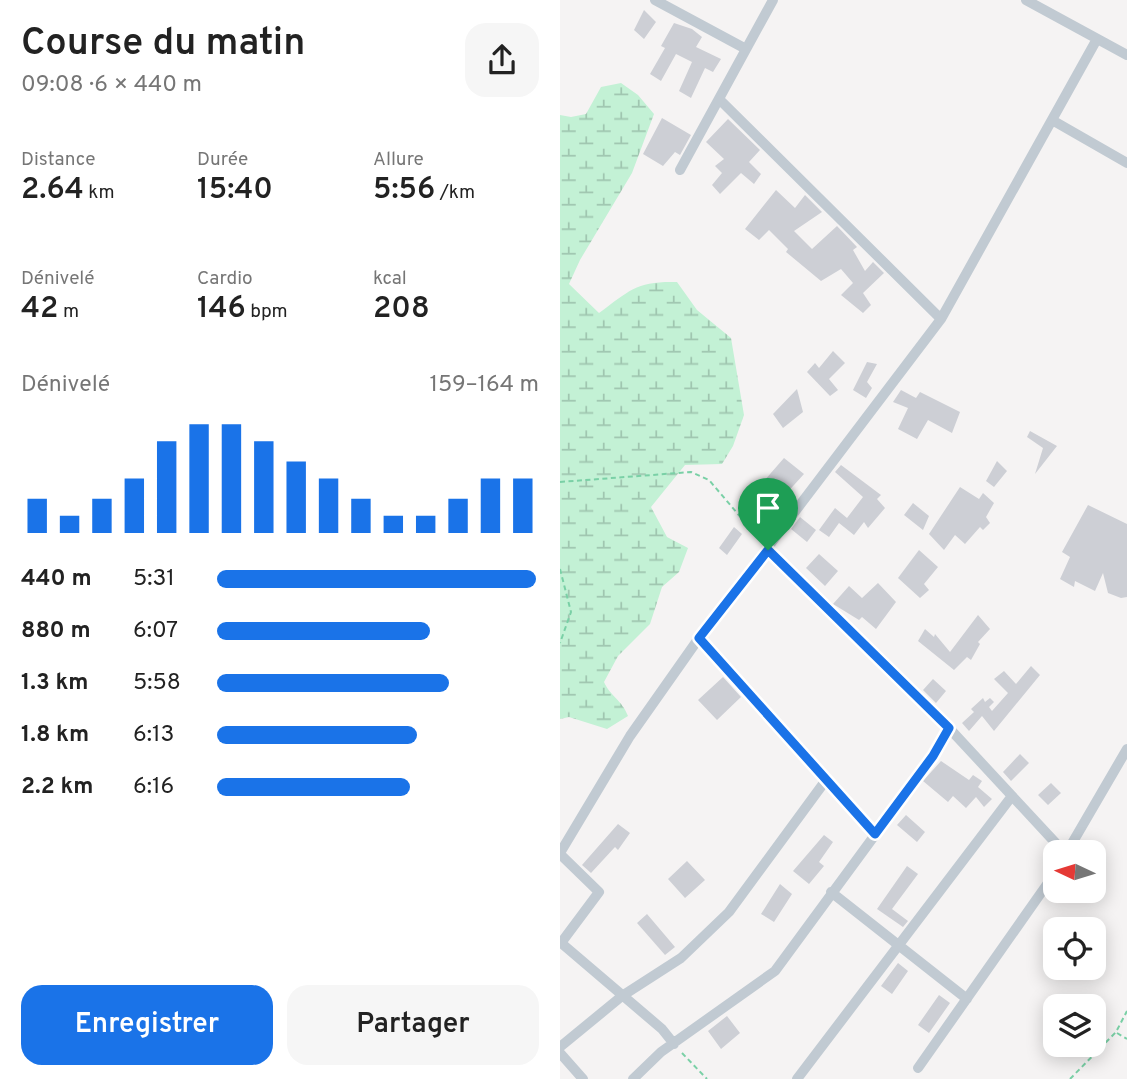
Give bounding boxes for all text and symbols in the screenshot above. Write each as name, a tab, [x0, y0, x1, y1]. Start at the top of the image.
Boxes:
text: Course du matin	[21, 20, 305, 69]
button: share	[465, 23, 539, 97]
text: 09:08 · 6 × 440 m	[21, 71, 202, 100]
text: Distance	[21, 148, 96, 172]
text: Durée	[197, 148, 248, 172]
text: Allure	[373, 148, 424, 172]
text: 2.64	[21, 172, 84, 209]
text: 15:40	[197, 172, 273, 209]
text: 5:56	[373, 172, 435, 209]
text: km	[84, 181, 115, 205]
text: /km	[435, 181, 475, 205]
text: Dénivelé	[21, 267, 95, 291]
text: Cardio	[197, 267, 253, 291]
text: kcal	[373, 267, 407, 291]
text: 42	[21, 291, 58, 328]
text: 146	[197, 291, 246, 328]
text: 208	[373, 291, 430, 328]
text: m	[58, 300, 79, 324]
text: bpm	[246, 300, 288, 324]
text: Dénivelé	[21, 371, 110, 400]
text: 159–164 m	[429, 371, 539, 400]
pin	[738, 478, 798, 550]
icon: arrive	[749, 489, 787, 527]
text: 440 m	[21, 565, 92, 594]
text: 5:31	[133, 565, 175, 594]
text: 880 m	[21, 617, 91, 646]
text: 6:07	[133, 617, 178, 646]
text: 1.3 km	[21, 669, 88, 698]
text: 5:58	[133, 669, 181, 698]
text: 1.8 km	[21, 721, 89, 750]
text: 6:13	[133, 721, 174, 750]
text: 2.2 km	[21, 773, 94, 802]
text: 6:16	[133, 773, 174, 802]
north arrow	[1043, 840, 1106, 903]
map controls	[1043, 840, 1106, 1057]
button: locate	[1043, 917, 1106, 980]
button: Enregistrer	[21, 985, 273, 1065]
button: Partager	[287, 985, 539, 1065]
button: layers	[1043, 994, 1106, 1057]

